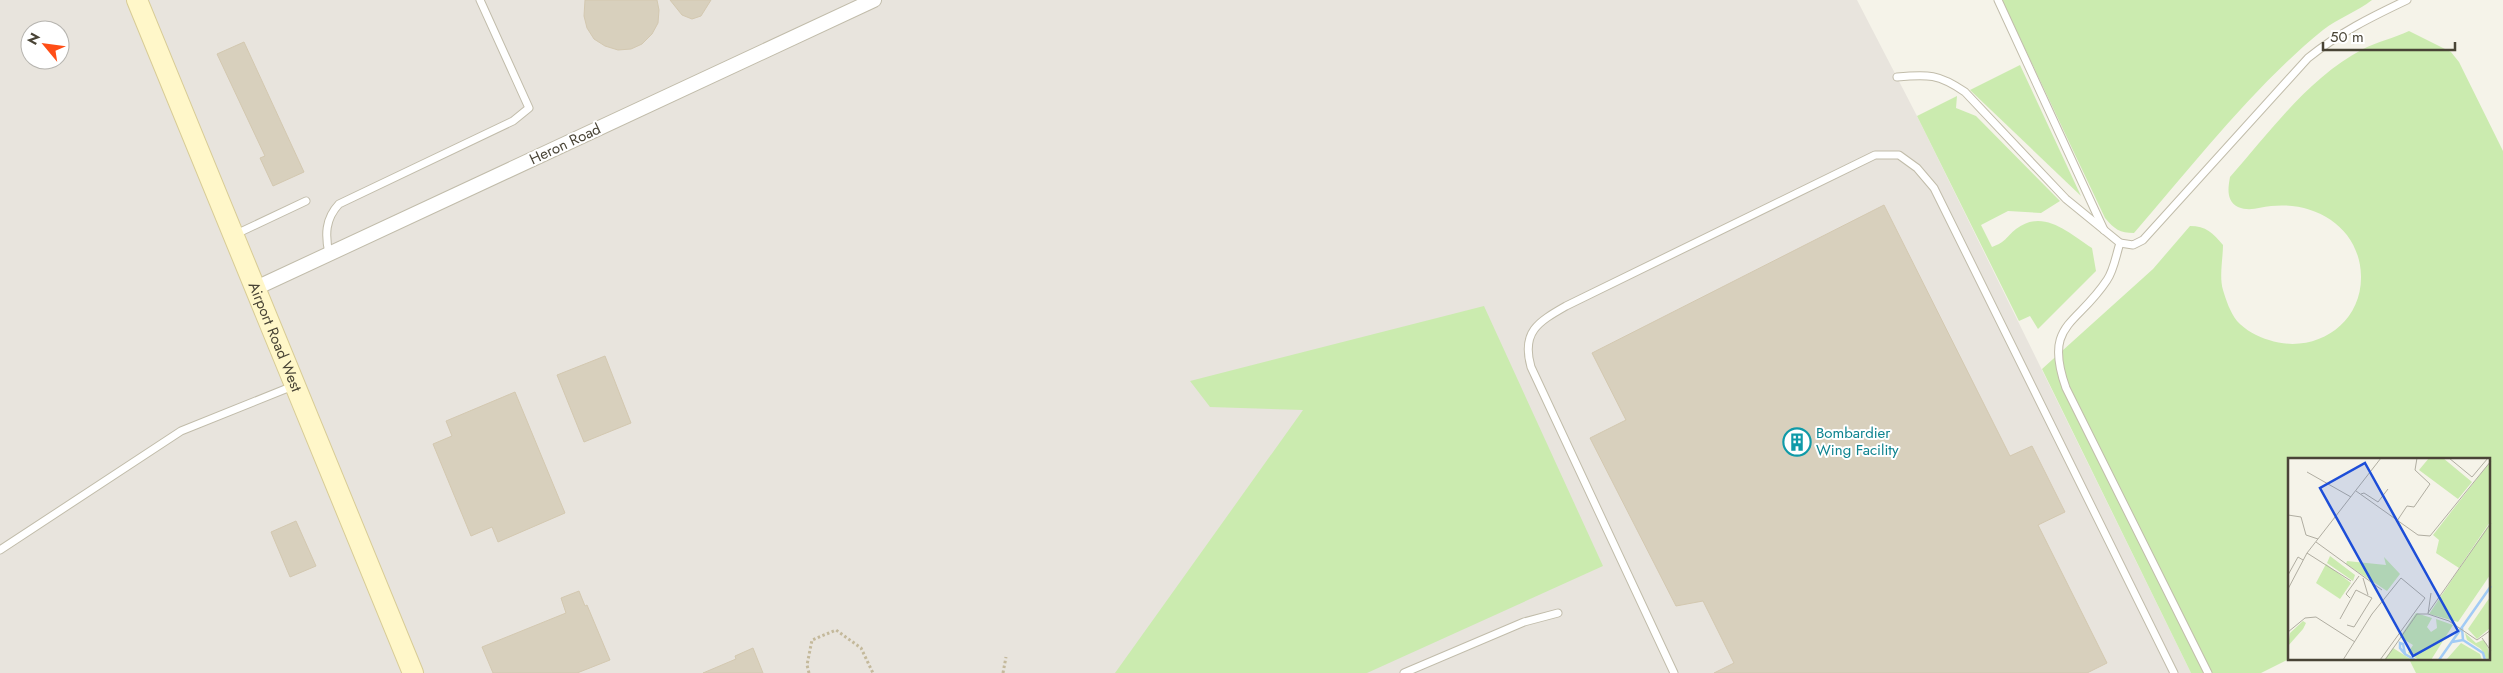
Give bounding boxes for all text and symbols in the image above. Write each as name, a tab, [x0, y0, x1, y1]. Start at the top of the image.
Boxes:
north arrow	[20, 20, 70, 70]
scale bar	[2323, 20, 2456, 52]
text: 50 m	[2330, 26, 2364, 48]
text: N	[22, 29, 45, 48]
street label: Heron Road	[526, 118, 604, 170]
street label: Airport Road West	[243, 278, 308, 395]
place label: Bombardier Wing Facility	[1816, 422, 1899, 461]
building icon: Bombardier Wing Facility	[1782, 427, 1812, 457]
inset map	[2288, 458, 2490, 660]

